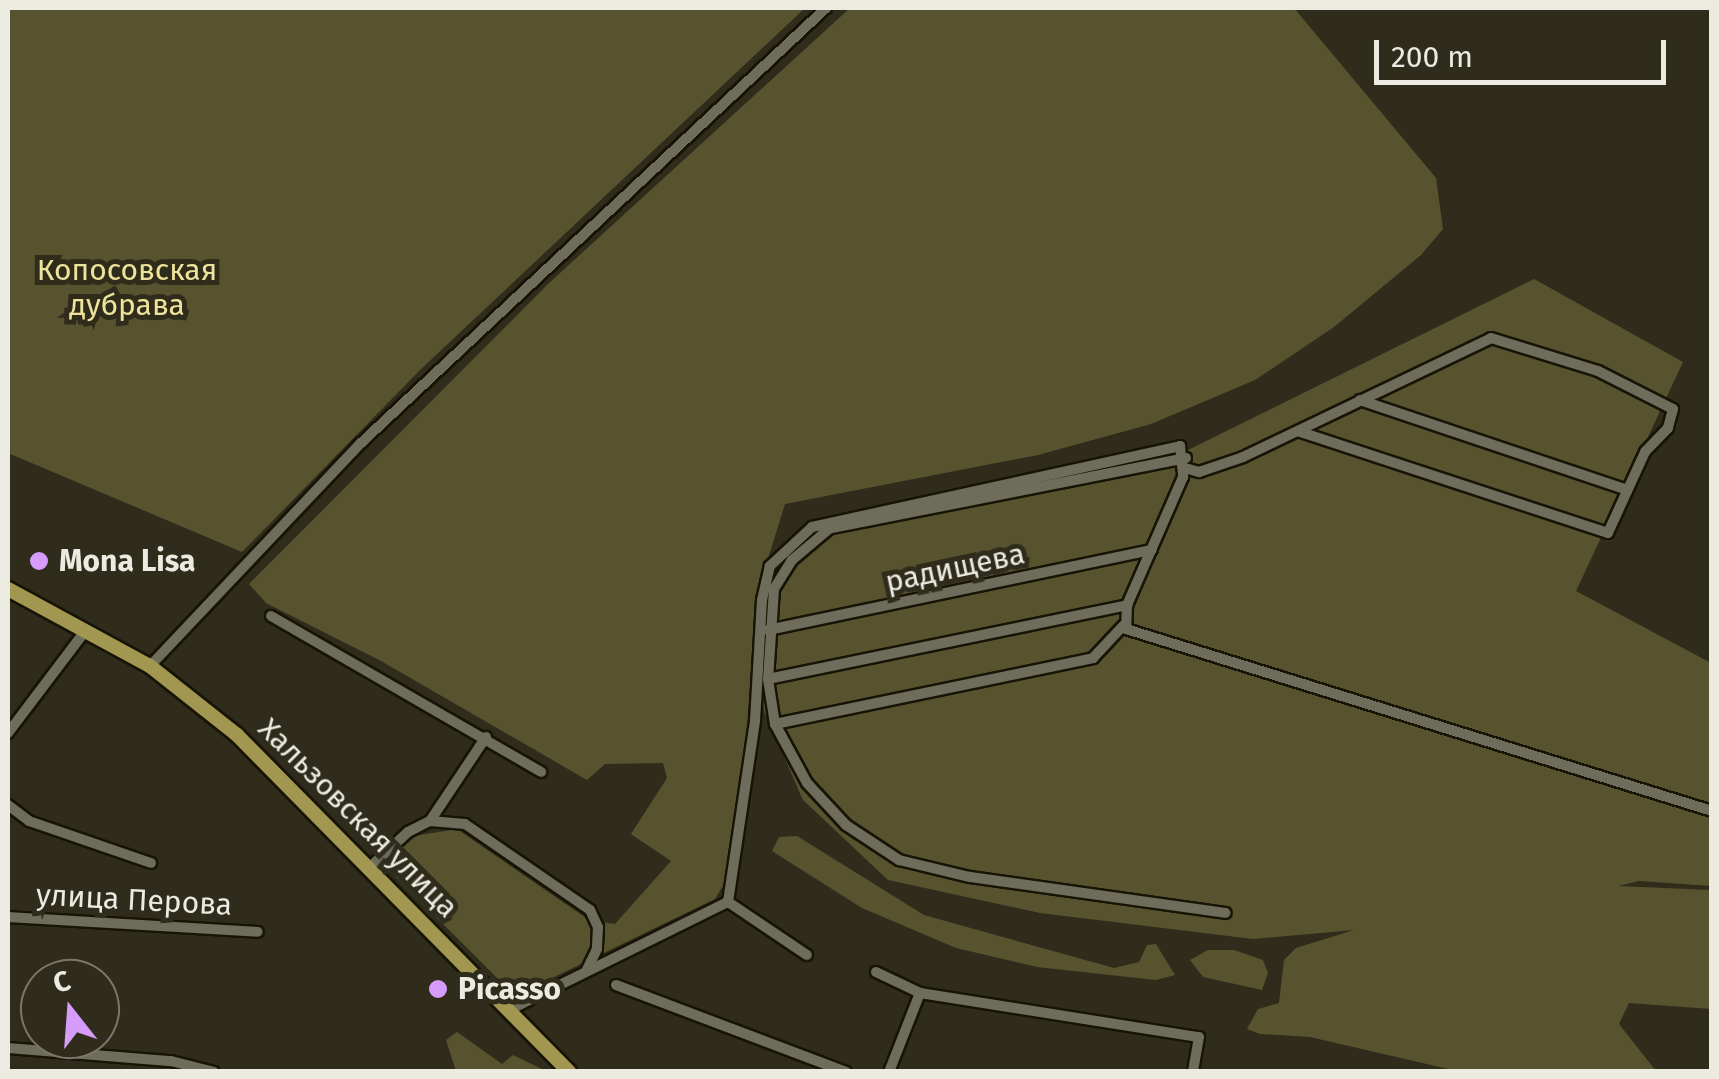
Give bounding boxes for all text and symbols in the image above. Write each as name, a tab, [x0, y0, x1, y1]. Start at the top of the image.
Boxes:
scale bar	[1379, 20, 1672, 82]
text: 200 m	[1391, 39, 1473, 75]
park label: Копосовская дубрава	[37, 252, 217, 322]
street label: радищева	[882, 536, 1028, 600]
place label: Mona Lisa	[59, 543, 195, 579]
marker: Mona Lisa	[28, 550, 50, 572]
street label: Хальзовская улица	[251, 711, 465, 925]
street label: улица Перова	[35, 877, 233, 923]
north arrow	[20, 959, 120, 1059]
text: С	[49, 964, 74, 1000]
place label: Picasso	[458, 971, 561, 1007]
marker: Picasso	[427, 978, 449, 1000]

